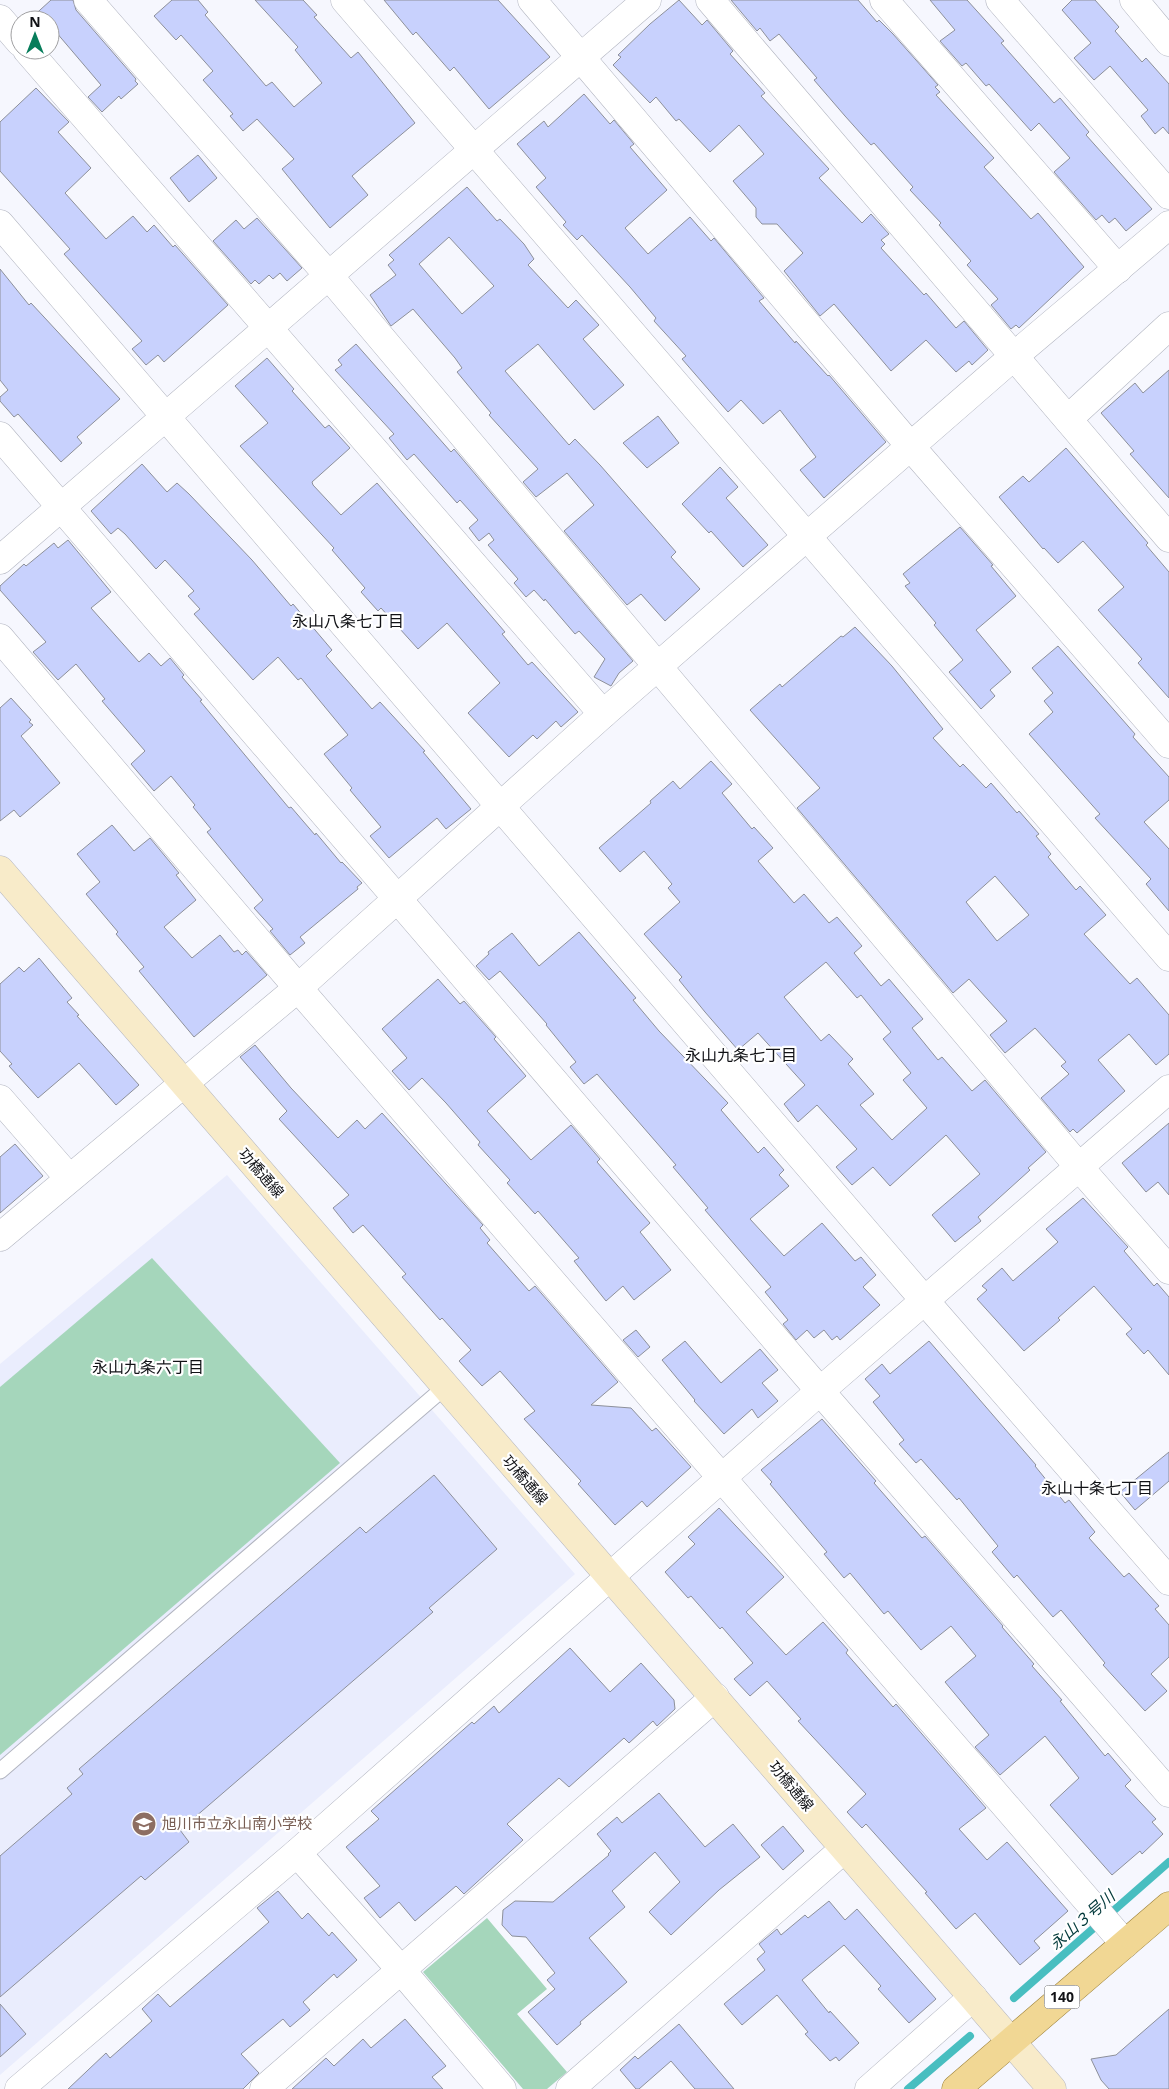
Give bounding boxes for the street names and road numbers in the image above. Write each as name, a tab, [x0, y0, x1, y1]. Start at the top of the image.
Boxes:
street label: 功橋通線	[235, 1143, 289, 1202]
street label: 功橋通線	[499, 1450, 553, 1509]
street label: 功橋通線	[765, 1756, 819, 1815]
road number: 140	[1044, 1985, 1080, 2008]

